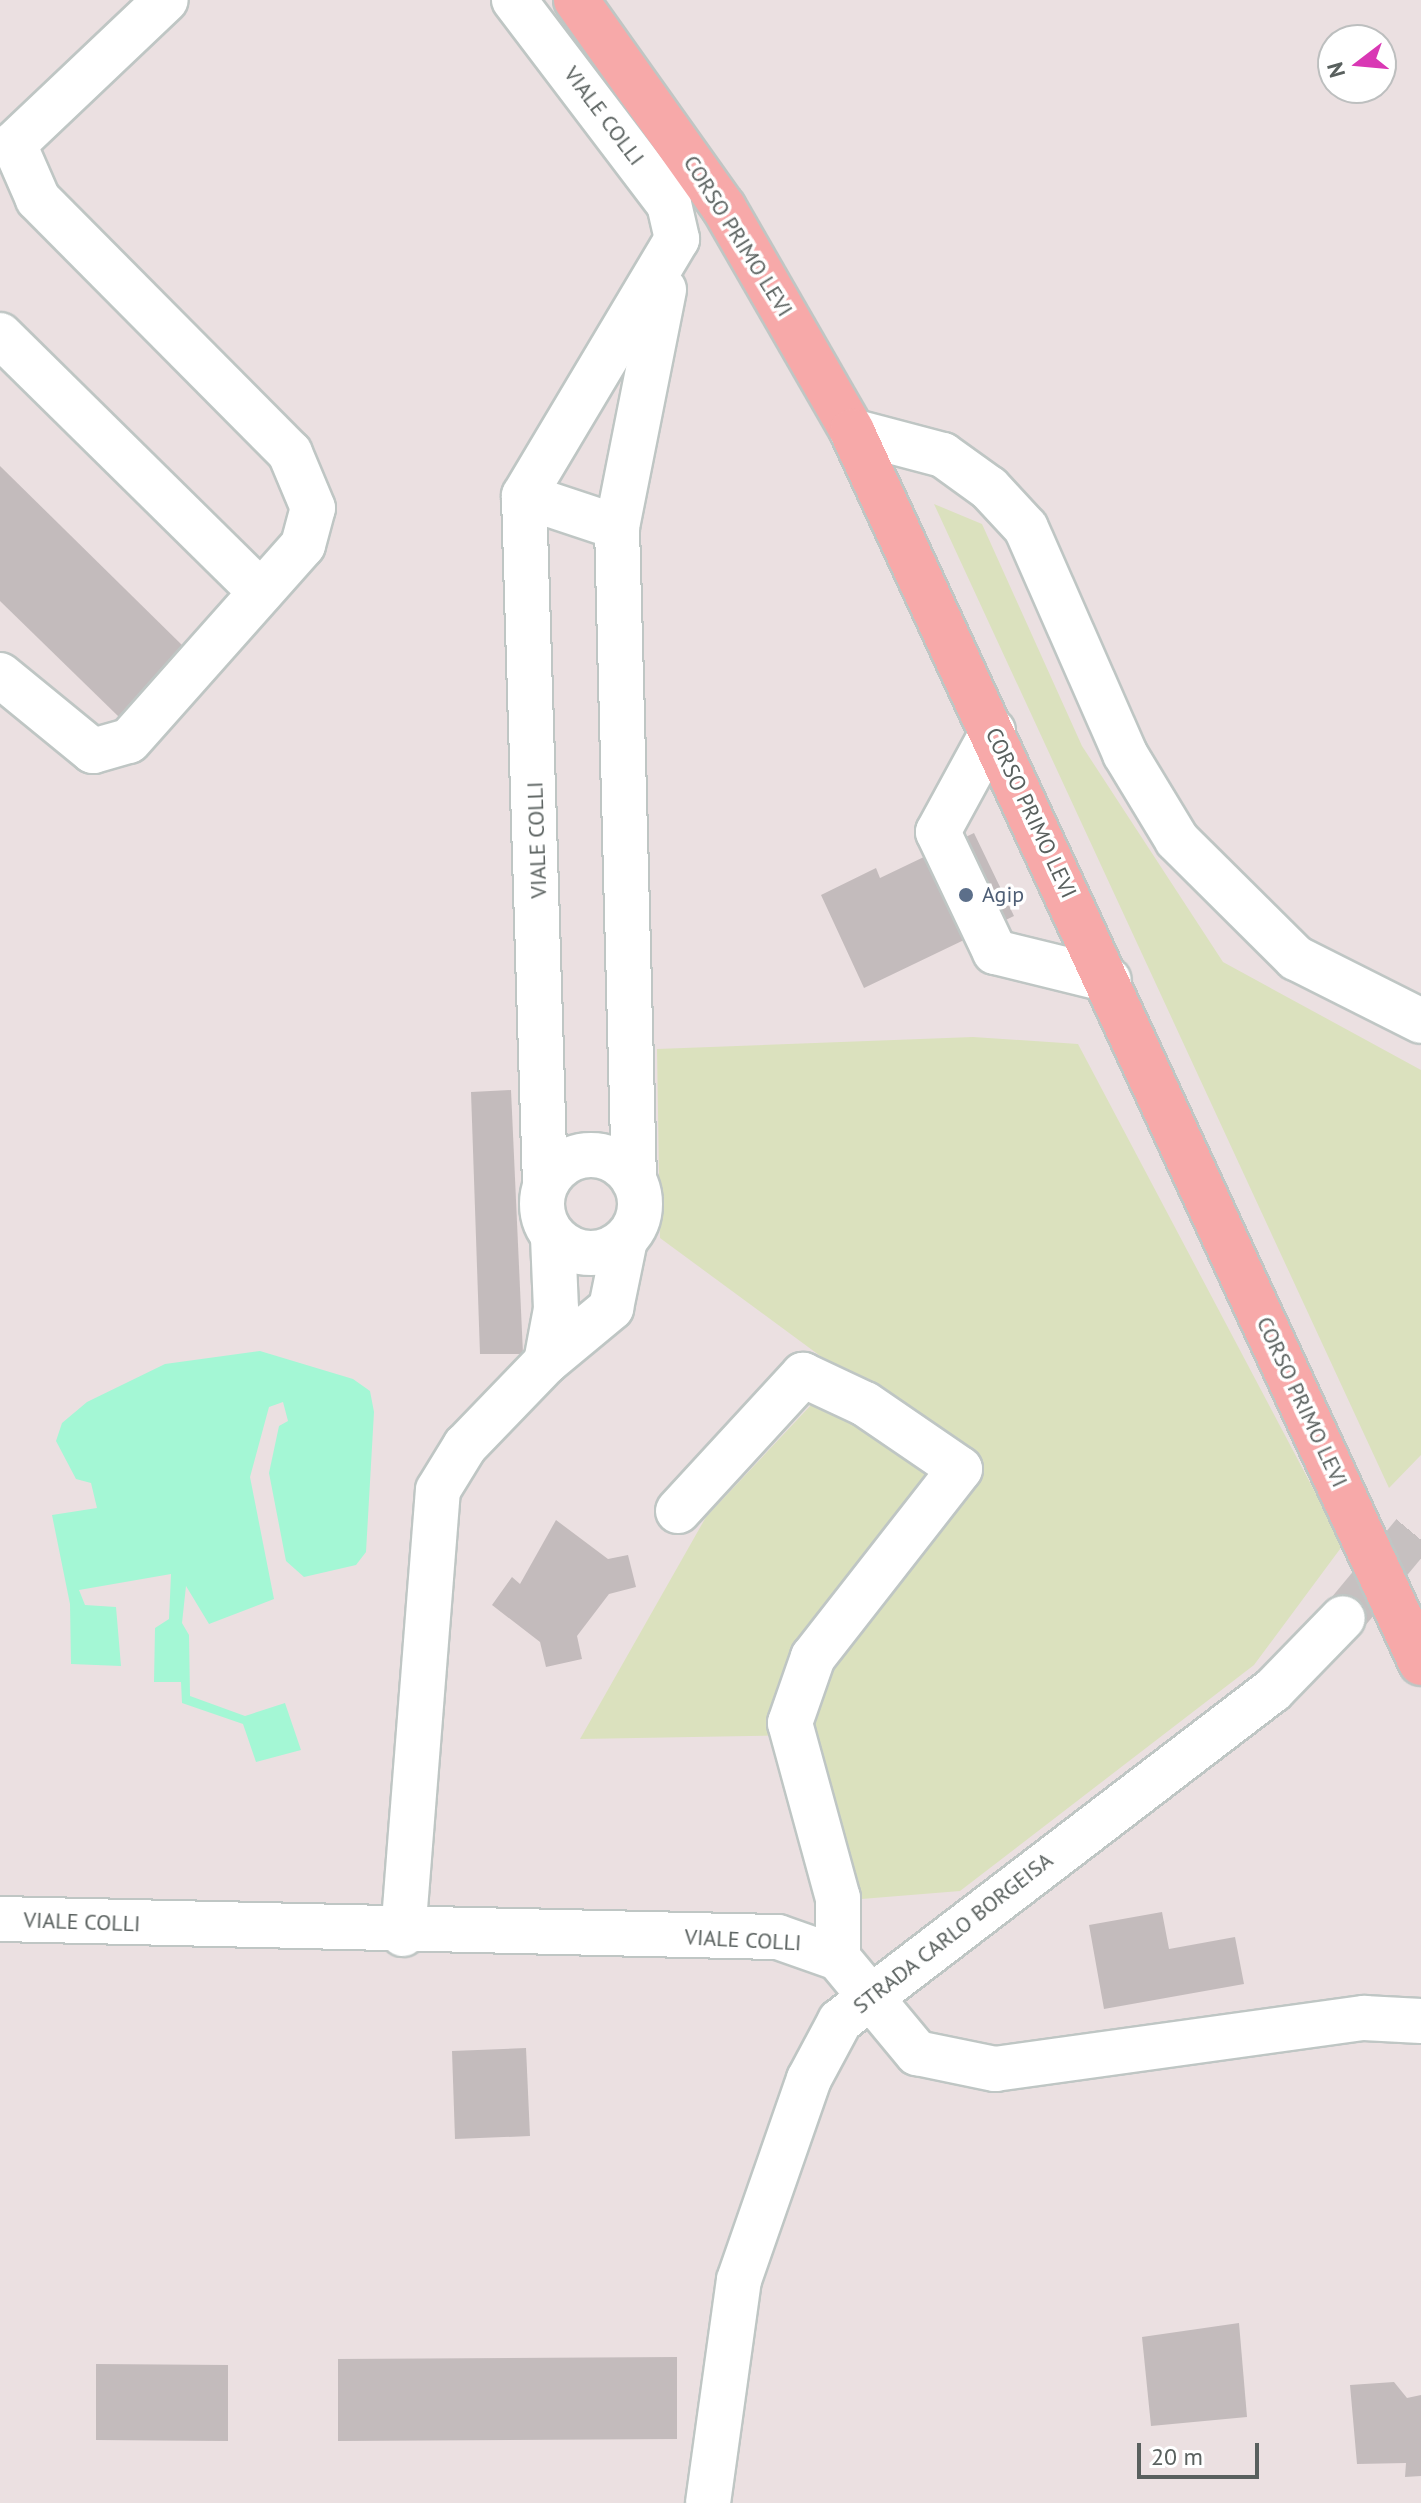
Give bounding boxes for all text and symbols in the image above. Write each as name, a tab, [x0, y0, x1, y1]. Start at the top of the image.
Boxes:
north arrow	[1317, 24, 1397, 104]
text: N	[1320, 59, 1351, 81]
street label: VIALE COLLI	[558, 61, 650, 171]
street label: CORSO PRIMO LEVI	[678, 151, 798, 321]
street label: CORSO PRIMO LEVI	[980, 724, 1082, 902]
street label: VIALE COLLI	[522, 781, 552, 899]
place label: Agip	[982, 882, 1024, 908]
marker: Agip	[957, 886, 975, 904]
street label: CORSO PRIMO LEVI	[1251, 1313, 1353, 1491]
street label: STRADA CARLO BORGEISA	[848, 1847, 1058, 2019]
street label: VIALE COLLI	[23, 1907, 141, 1937]
street label: VIALE COLLI	[684, 1924, 802, 1956]
scale bar	[1141, 2427, 1263, 2477]
text: 20 m	[1151, 2441, 1203, 2472]

